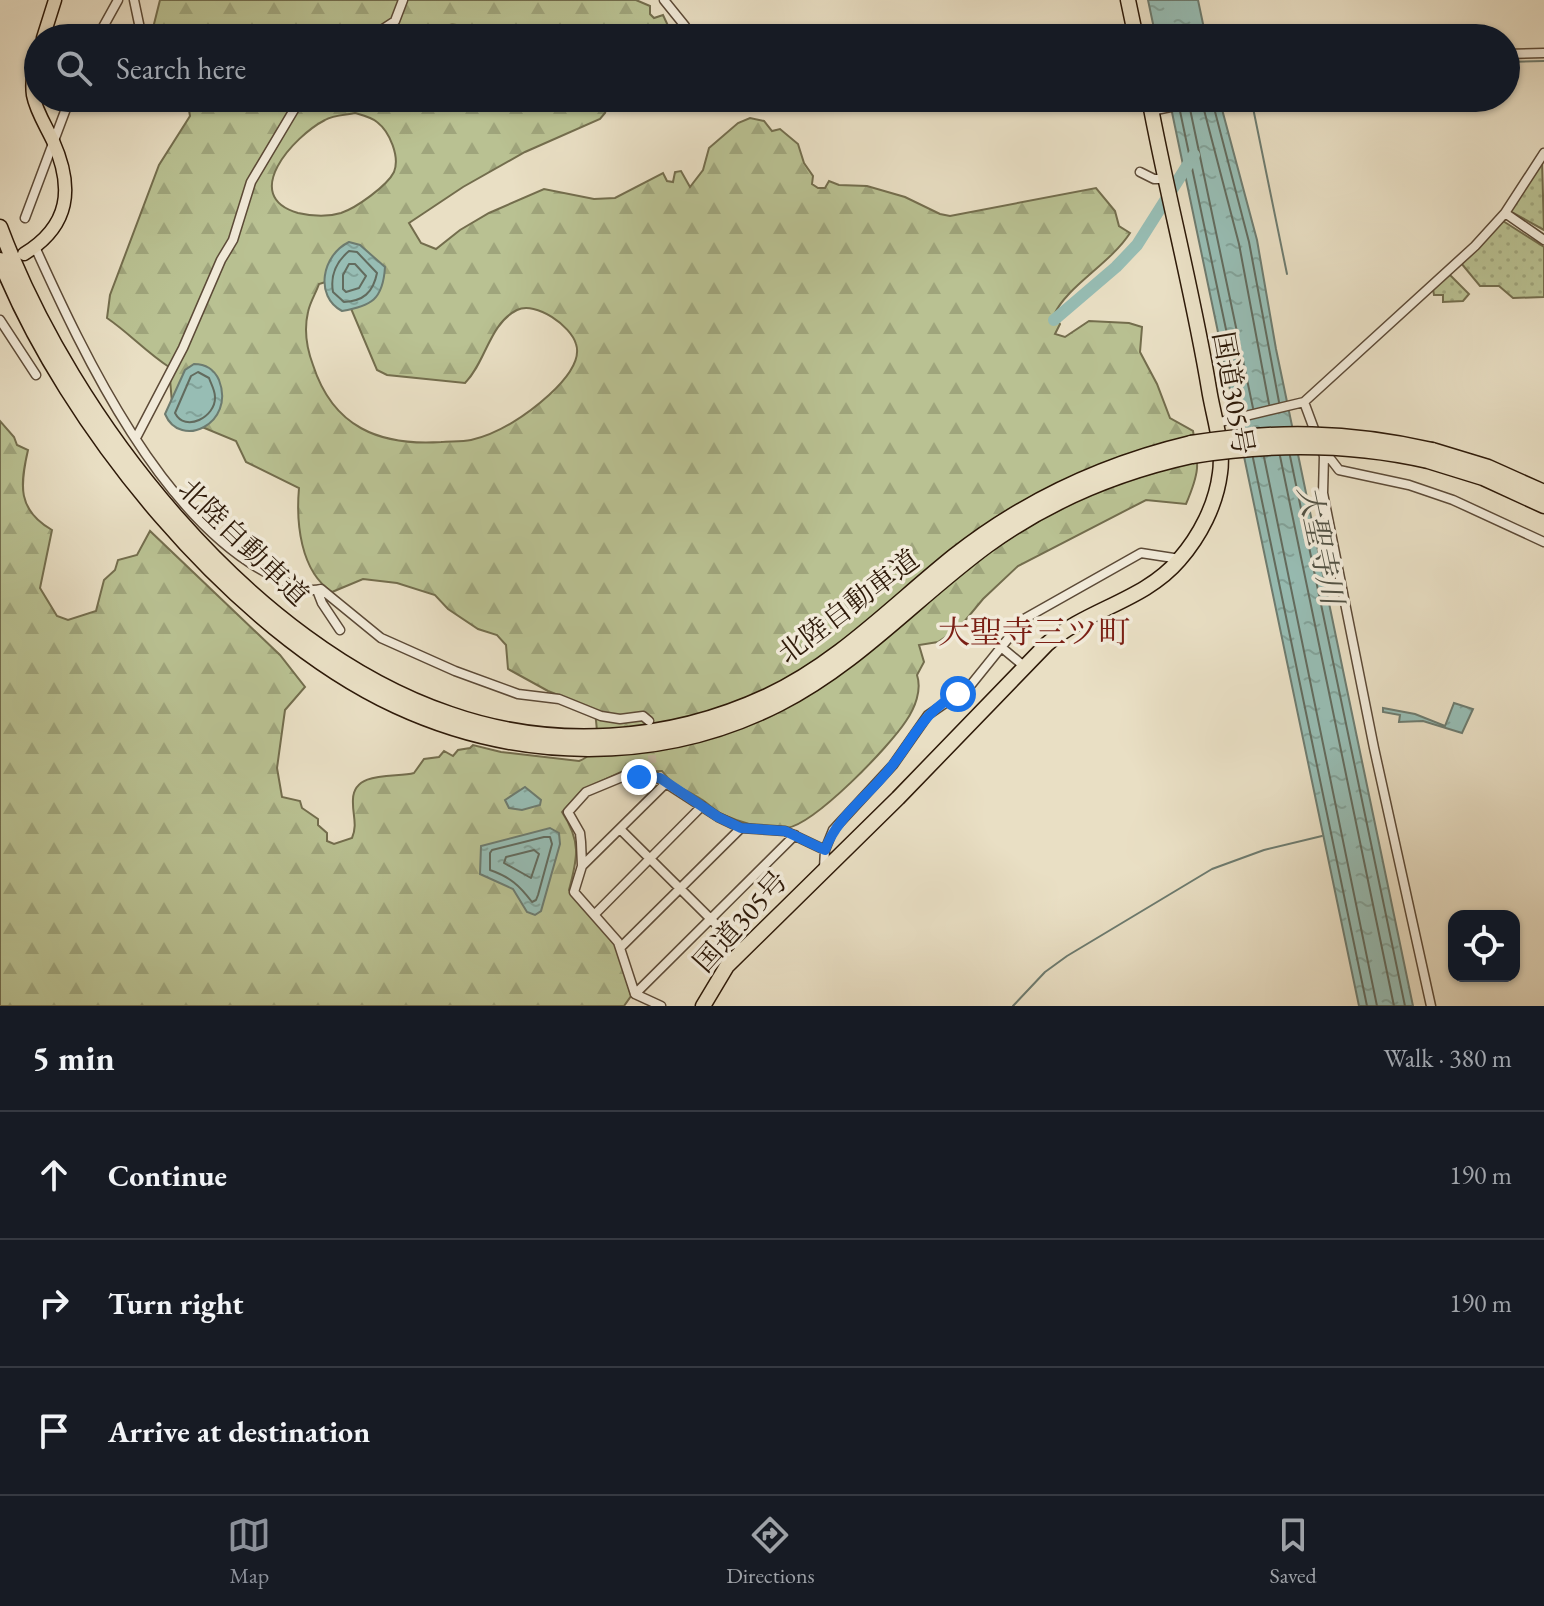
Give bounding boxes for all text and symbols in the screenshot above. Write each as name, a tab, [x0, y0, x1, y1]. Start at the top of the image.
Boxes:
search box	[24, 24, 1520, 112]
icon: search	[52, 46, 96, 90]
text: Search here	[116, 49, 246, 88]
street label: 国道305号	[1205, 329, 1263, 457]
street label: 北陸自動車道	[171, 471, 317, 613]
water label: 大聖寺川	[1289, 482, 1353, 611]
street label: 北陸自動車道	[770, 541, 926, 671]
district label: 大聖寺三ツ町	[938, 611, 1130, 653]
route start	[940, 676, 976, 712]
route end	[621, 759, 657, 795]
street label: 国道305号	[685, 863, 795, 979]
map controls	[1448, 910, 1520, 982]
button: locate	[1448, 910, 1520, 982]
text: 5 min	[32, 1036, 115, 1080]
text: Walk · 380 m	[1384, 1041, 1512, 1075]
icon: ahead	[32, 1153, 76, 1197]
text: Continue	[108, 1156, 227, 1195]
text: 190 m	[1449, 1158, 1512, 1192]
icon: right	[32, 1281, 76, 1325]
text: Turn right	[108, 1284, 244, 1323]
text: 190 m	[1449, 1286, 1512, 1320]
icon: arrive	[32, 1409, 76, 1453]
text: Arrive at destination	[108, 1412, 370, 1451]
tab: Map	[227, 1513, 271, 1590]
tab: Directions	[726, 1513, 815, 1590]
tab: Saved	[1269, 1513, 1317, 1590]

